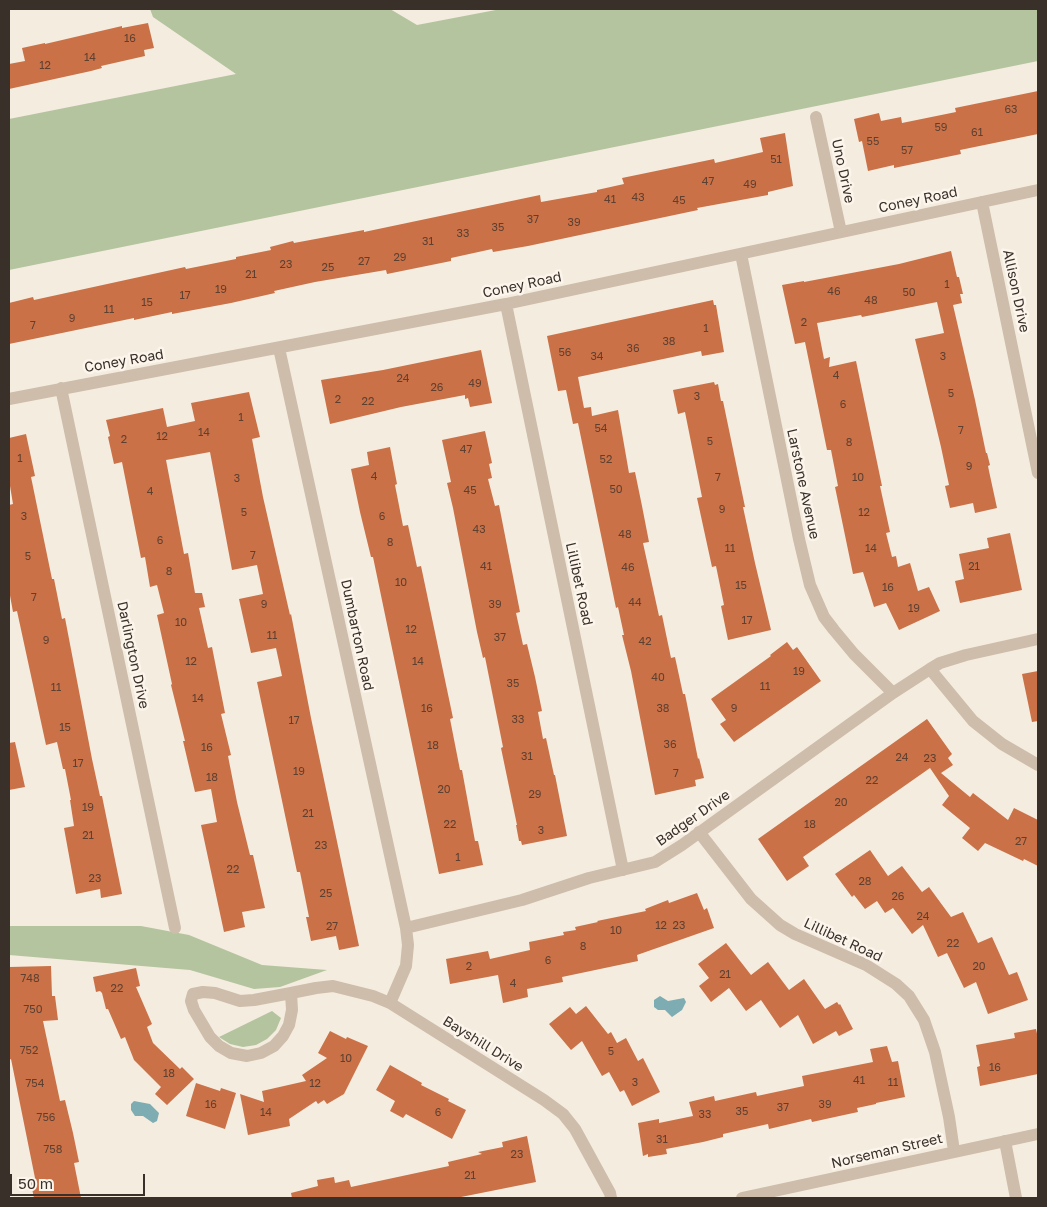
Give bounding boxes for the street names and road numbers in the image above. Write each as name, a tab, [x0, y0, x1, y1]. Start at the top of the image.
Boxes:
street label: Uno Drive	[828, 137, 858, 205]
street label: Coney Road	[877, 183, 959, 217]
street label: Allison Drive	[999, 248, 1033, 334]
street label: Coney Road	[481, 268, 563, 302]
street label: Coney Road	[83, 346, 165, 376]
street label: Larstone Avenue	[783, 427, 823, 541]
street label: Lillibet Road	[562, 541, 596, 627]
street label: Dumbarton Road	[337, 578, 377, 692]
street label: Darlington Drive	[113, 600, 153, 710]
street label: Badger Drive	[653, 786, 733, 850]
street label: Lillibet Road	[801, 915, 885, 965]
street label: Bayshill Drive	[440, 1013, 526, 1075]
street label: Norseman Street	[830, 1130, 944, 1172]

